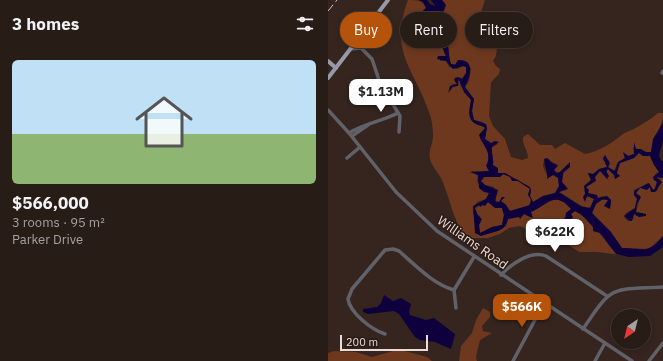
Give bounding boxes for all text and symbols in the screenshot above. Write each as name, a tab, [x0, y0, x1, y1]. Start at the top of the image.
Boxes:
chip: Buy	[340, 12, 392, 48]
chip: Rent	[400, 12, 457, 48]
chip: Filters	[465, 12, 533, 48]
text: 3 homes	[12, 13, 79, 35]
icon: filters	[294, 13, 316, 35]
pin: $1.13M	[348, 79, 414, 113]
text: $1.13M	[358, 83, 404, 100]
icon: home	[128, 86, 200, 158]
text: $566,000	[12, 192, 89, 214]
street label: Williams Road	[434, 212, 511, 273]
text: 3 rooms · 95 m²	[12, 214, 105, 231]
pin: $622K	[527, 219, 583, 253]
text: $622K	[535, 223, 575, 240]
text: Parker Drive	[12, 231, 83, 248]
pin: $566K	[494, 294, 550, 328]
text: $566K	[502, 298, 542, 315]
north arrow	[611, 309, 651, 349]
map controls	[611, 309, 651, 349]
scale bar	[340, 333, 428, 352]
text: 200 m	[346, 335, 378, 349]

